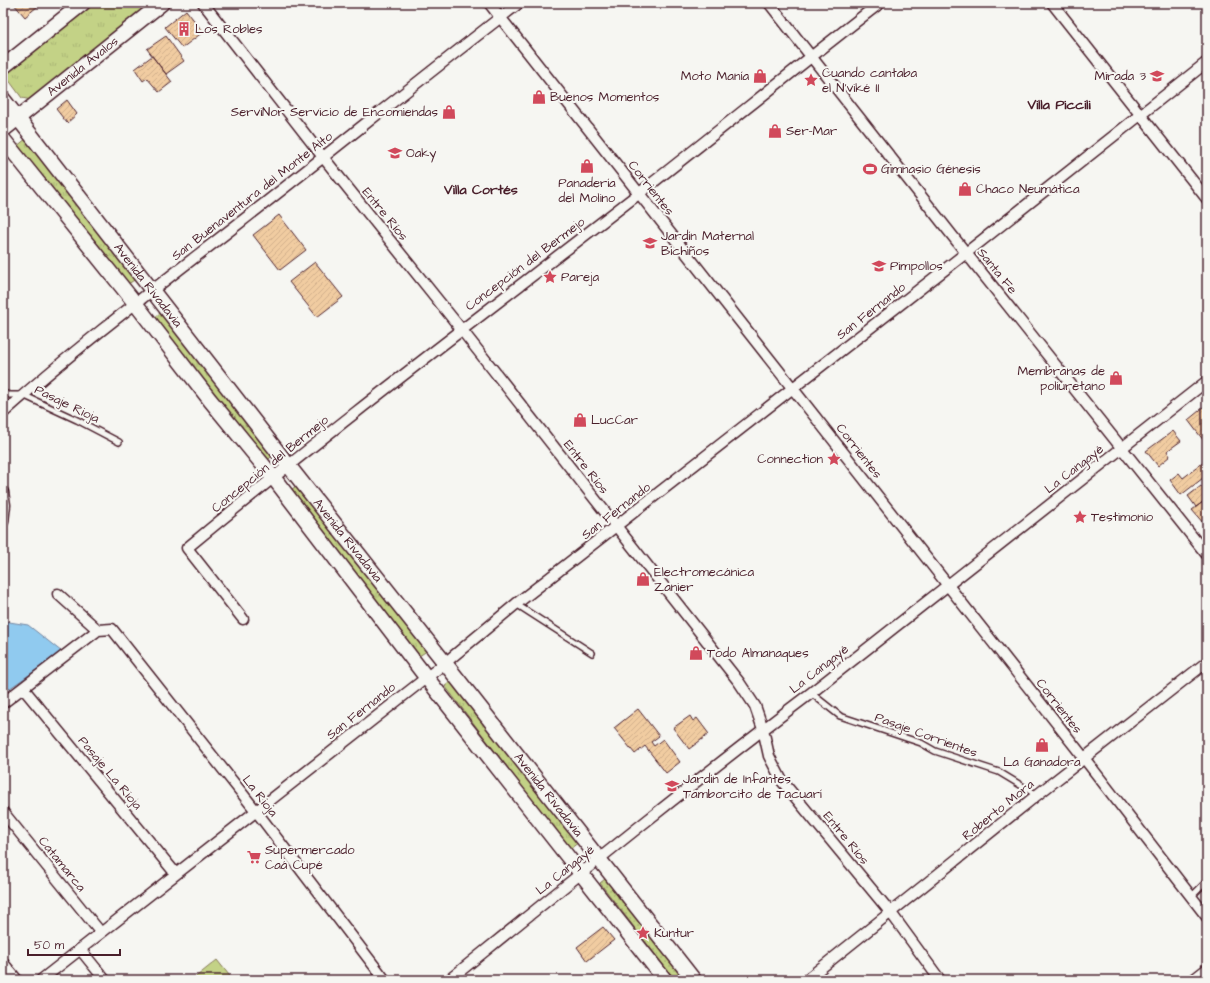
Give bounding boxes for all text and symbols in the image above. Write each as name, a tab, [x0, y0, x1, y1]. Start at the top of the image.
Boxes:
place label: Los Robles	[195, 20, 263, 38]
building icon: Los Robles	[176, 21, 192, 37]
street label: Avenida Ávalos	[43, 32, 123, 100]
place label: Cuando cantaba el N'viké II	[822, 64, 918, 97]
place label: Moto Manía	[681, 67, 749, 85]
place label: Mirada 3	[1094, 67, 1146, 85]
shop icon: Moto Manía	[752, 68, 768, 84]
school or university icon: Mirada 3	[1149, 68, 1165, 84]
place icon: Cuando cantaba el N'viké II	[803, 72, 819, 88]
place label: Buenos Momentos	[550, 88, 660, 106]
shop icon: Buenos Momentos	[531, 89, 547, 105]
district label: Villa Piccili	[1026, 95, 1091, 115]
place label: ServiNor Servicio de Encomiendas	[231, 103, 438, 121]
shop icon: ServiNor Servicio de Encomiendas	[441, 104, 457, 120]
place label: Ser-Mar	[786, 122, 837, 140]
shop icon: Ser-Mar	[767, 123, 783, 139]
street label: San Buenaventura del Monte Alto	[168, 127, 337, 265]
place label: Oaky	[406, 144, 436, 163]
school or university icon: Oaky	[387, 145, 403, 161]
street label: Corrientes	[624, 157, 678, 220]
shop icon: Panadería del Molino	[579, 158, 595, 174]
place label: Gimnasio Génesis	[881, 160, 981, 178]
sports icon: Gimnasio Génesis	[862, 161, 878, 177]
place label: Panadería del Molino	[558, 174, 616, 207]
district label: Villa Cortés	[443, 180, 518, 200]
place label: Chaco Neumática	[976, 180, 1080, 198]
shop icon: Chaco Neumática	[957, 181, 973, 197]
street label: Entre Ríos	[358, 183, 412, 245]
street label: Concepción del Bermejo	[461, 213, 589, 315]
place label: Jardín Maternal Bichiños	[661, 227, 754, 260]
school or university icon: Jardín Maternal Bichiños	[642, 235, 658, 251]
street label: Avenida Rivadavia	[109, 239, 187, 331]
street label: Santa Fe	[973, 244, 1021, 298]
place label: Pimpollos	[890, 257, 943, 275]
school or university icon: Pimpollos	[871, 258, 887, 274]
place label: Pareja	[561, 268, 599, 286]
place icon: Pareja	[542, 269, 558, 285]
street label: San Fernando	[833, 278, 910, 344]
place label: Membranas de poliuretano	[1017, 362, 1106, 395]
shop icon: Membranas de poliuretano	[1108, 370, 1124, 386]
street label: Pasaje Rioja	[32, 381, 103, 428]
street label: Concepción del Bermejo	[208, 411, 333, 517]
place label: LucCar	[591, 411, 638, 429]
shop icon: LucCar	[572, 412, 588, 428]
street label: Corrientes	[832, 420, 886, 483]
street label: Entre Ríos	[559, 436, 613, 498]
street label: La Cangayé	[1041, 440, 1108, 499]
place label: Connection	[757, 450, 824, 468]
place icon: Connection	[826, 451, 842, 467]
street label: San Fernando	[578, 478, 655, 544]
street label: Avenida Rivadavia	[309, 495, 387, 586]
place label: Testimonio	[1091, 508, 1154, 526]
place icon: Testimonio	[1072, 509, 1088, 525]
place label: Electromecánica Zanier	[654, 563, 754, 596]
shop icon: Electromecánica Zanier	[635, 571, 651, 587]
street label: La Cangayé	[786, 640, 853, 699]
place label: Todo Almanaques	[707, 644, 809, 662]
shop icon: Todo Almanaques	[688, 645, 704, 661]
street label: Corrientes	[1032, 675, 1086, 738]
street label: San Fernando	[323, 678, 400, 744]
street label: Pasaje Corrientes	[872, 708, 980, 762]
street label: Pasaje La Rioja	[74, 732, 146, 814]
shop icon: La Ganadora	[1034, 737, 1050, 753]
street label: Avenida Rivadavia	[510, 749, 587, 841]
place label: La Ganadora	[1003, 753, 1081, 771]
place label: Jardín de Infantes Tamborcito de Tacuarí	[683, 770, 822, 803]
street label: La Rioja	[238, 771, 282, 821]
street label: Roberto Mora	[958, 775, 1038, 845]
school or university icon: Jardín de Infantes Tamborcito de Tacuarí	[664, 778, 680, 794]
street label: Entre Ríos	[819, 807, 873, 869]
street label: Catamarca	[34, 833, 90, 896]
place label: Supermercado Caá Cupé	[265, 841, 355, 874]
street label: La Cangayé	[532, 841, 599, 900]
supermarket icon: Supermercado Caá Cupé	[246, 849, 262, 865]
place label: Kuntur	[654, 924, 694, 942]
place icon: Kuntur	[635, 925, 651, 941]
scale bar	[28, 931, 120, 957]
text: 50 m	[34, 937, 65, 954]

